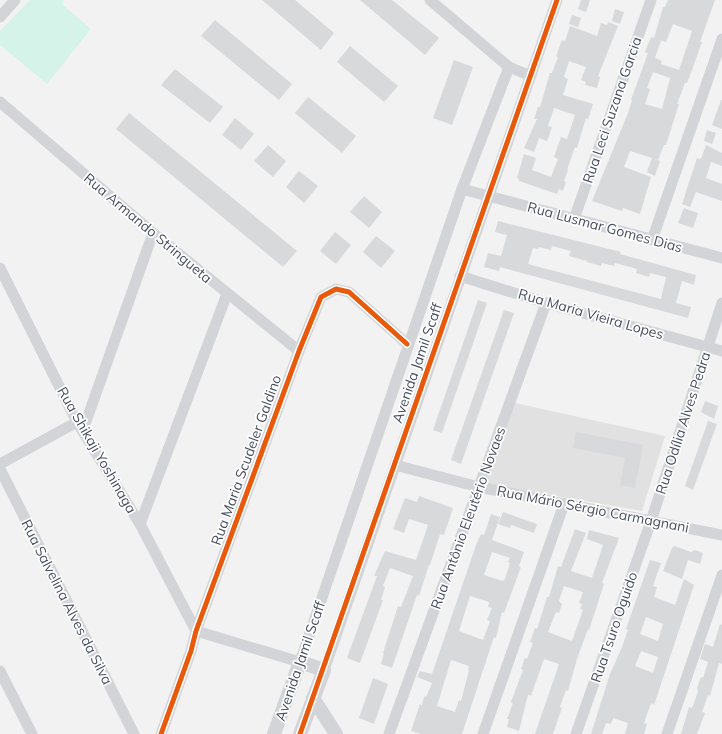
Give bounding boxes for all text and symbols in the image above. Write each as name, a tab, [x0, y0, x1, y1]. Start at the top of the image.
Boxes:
street label: Rua Leci Suzana Garcia	[578, 34, 646, 186]
street label: Rua Armando Stringueta	[80, 169, 216, 287]
street label: Rua Lusmar Gomes Dias	[526, 198, 684, 256]
street label: Rua Maria Vieira Lopes	[516, 285, 666, 343]
street label: Avenida Jamil Scaff	[388, 300, 446, 425]
street label: Rua Odília Alves Pedra	[651, 350, 715, 496]
street label: Rua Maria Scudeler Galdino	[207, 372, 285, 548]
street label: Rua Shikaji Yoshinaga	[53, 383, 141, 517]
street label: Rua Antônio Eleutério Novaes	[427, 424, 509, 612]
street label: Rua Mário Sérgio Carmagnani	[495, 482, 691, 536]
street label: Rua Salvelina Alves da Silva	[17, 516, 117, 688]
street label: Rua Tsuro Oguido	[587, 569, 641, 685]
street label: Avenida Jamil Scaff	[271, 598, 329, 723]

